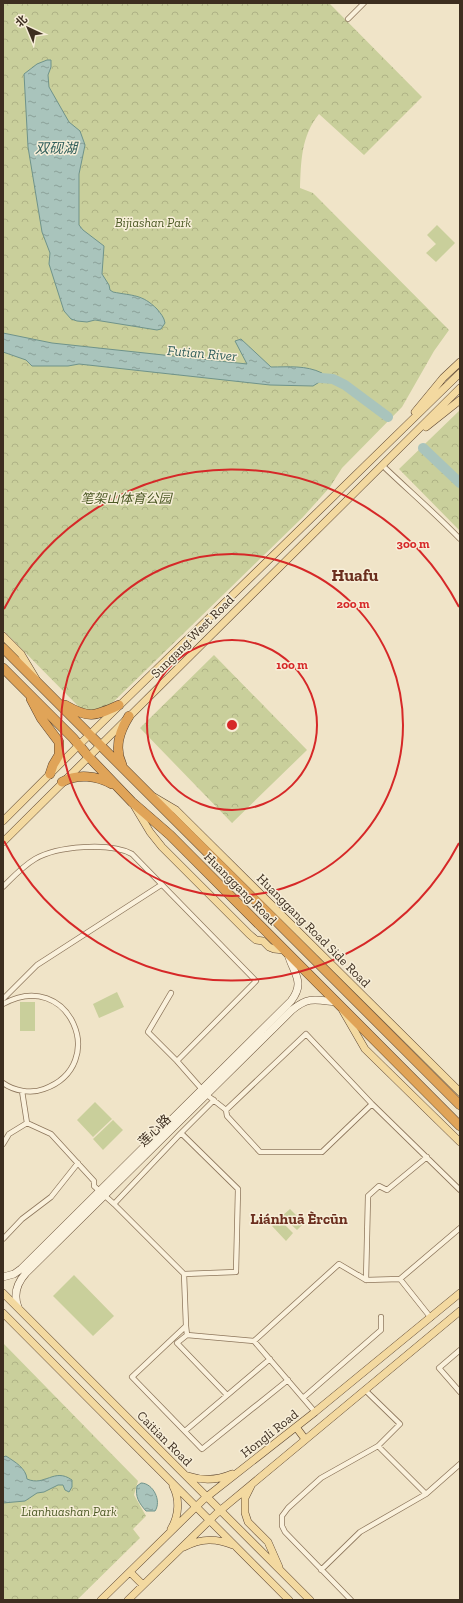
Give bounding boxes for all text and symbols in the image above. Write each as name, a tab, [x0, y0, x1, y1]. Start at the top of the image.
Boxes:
north arrow	[8, 8, 48, 48]
text: 北	[13, 13, 30, 30]
water label: 双砚湖	[35, 140, 79, 157]
park label: Bijiashan Park	[115, 215, 191, 230]
water label: Futian River	[166, 342, 238, 365]
park label: 笔架山体育公园	[80, 491, 173, 506]
text: 300 m	[397, 537, 430, 551]
district label: Huafu	[332, 565, 379, 585]
street label: Sungang West Road	[148, 592, 237, 681]
text: 200 m	[336, 597, 370, 611]
text: 100 m	[276, 658, 308, 672]
centre of rings	[225, 718, 239, 732]
street label: Huanggang Road	[201, 849, 280, 928]
street label: Huanggang Road Side Road	[254, 871, 373, 990]
street label: 莲心路	[135, 1111, 174, 1149]
district label: Liánhuā Èrcūn	[250, 1210, 348, 1228]
street label: Hongli Road	[238, 1406, 301, 1460]
street label: Caitian Road	[134, 1408, 195, 1469]
park label: Lianhuashan Park	[21, 1504, 117, 1519]

